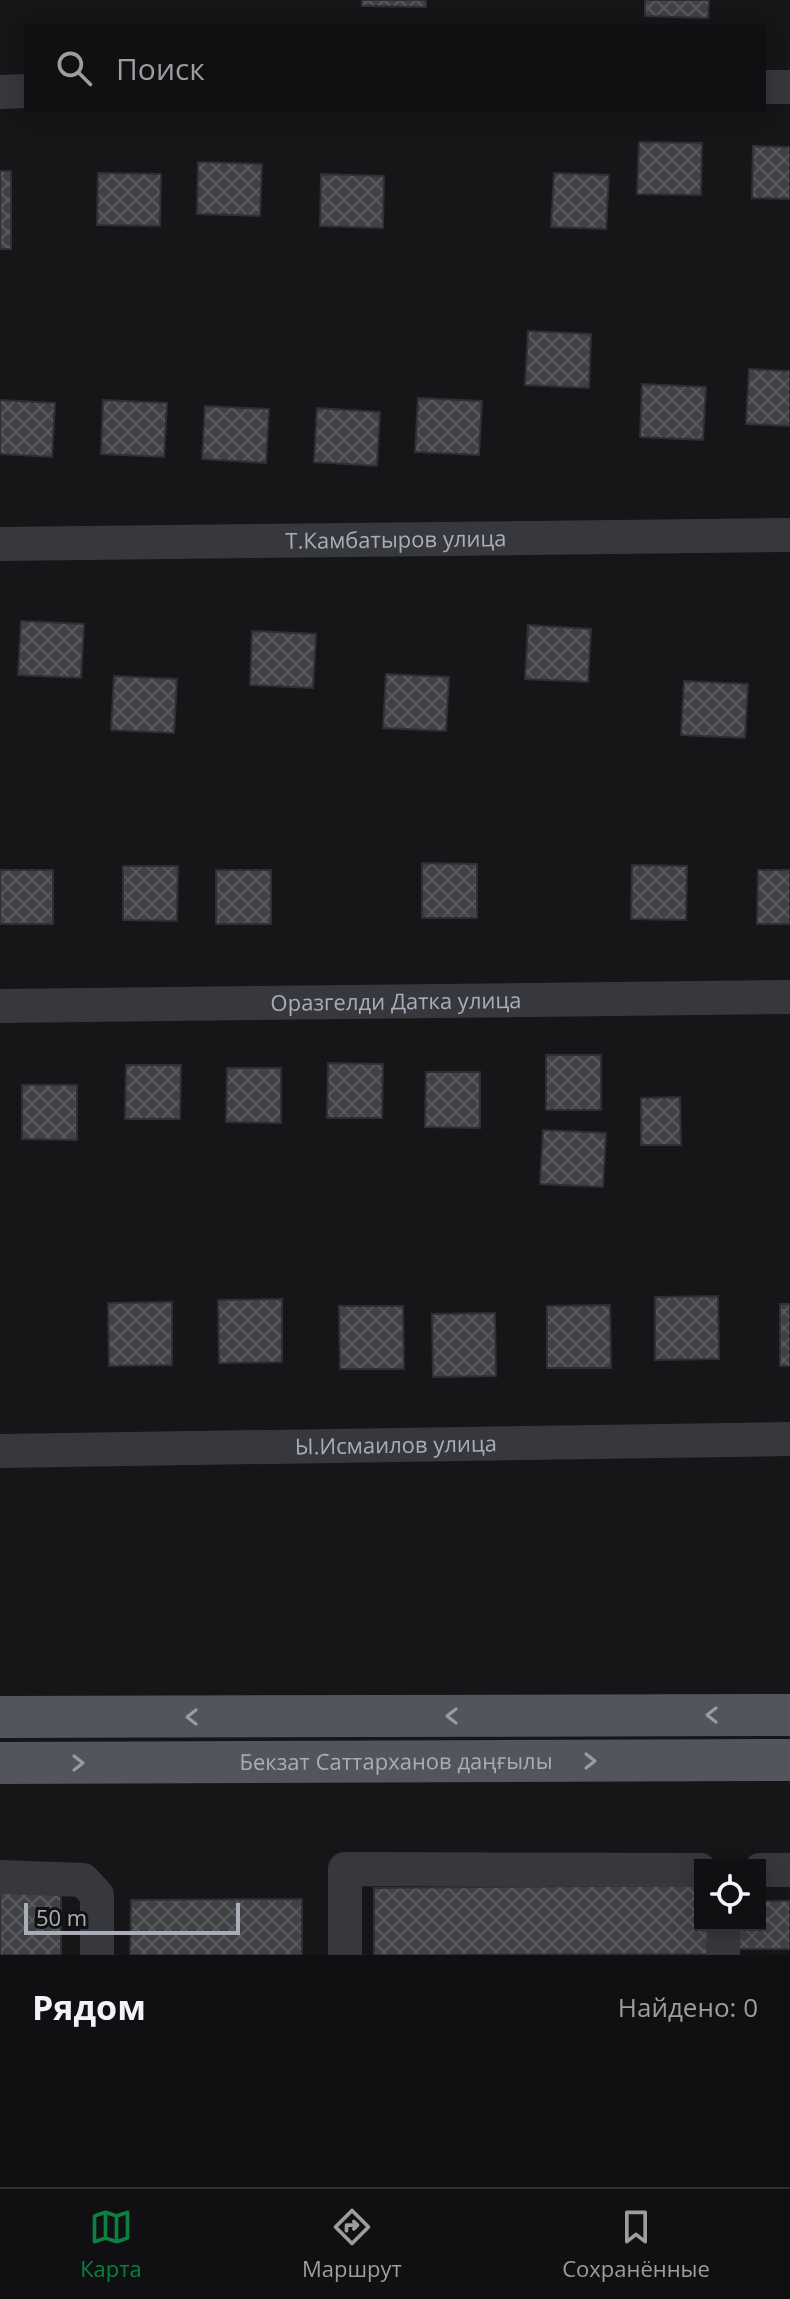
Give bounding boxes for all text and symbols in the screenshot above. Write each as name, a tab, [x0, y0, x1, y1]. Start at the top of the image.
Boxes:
search box	[24, 24, 766, 112]
icon: search	[52, 46, 96, 90]
text: Поиск	[116, 48, 205, 89]
street label: Т.Камбатыров улица	[285, 522, 507, 555]
street label: Оразгелди Датка улица	[270, 984, 522, 1017]
street label: Ы.Исмаилов улица	[295, 1427, 497, 1461]
one-way arrow	[705, 1706, 718, 1724]
one-way arrow	[445, 1707, 458, 1725]
one-way arrow	[185, 1708, 198, 1726]
street label: Бекзат Саттарханов даңғылы	[239, 1745, 553, 1776]
one-way arrow	[584, 1752, 597, 1770]
one-way arrow	[72, 1754, 85, 1772]
map controls	[694, 1859, 766, 1931]
button: locate	[694, 1859, 766, 1931]
scale bar	[24, 1899, 240, 1935]
text: 50 m	[36, 1902, 87, 1932]
text: Рядом	[32, 1984, 146, 2030]
text: Найдено: 0	[618, 1989, 758, 2025]
tab: Карта	[80, 2205, 142, 2283]
tab: Маршрут	[302, 2205, 402, 2283]
tab: Сохранённые	[562, 2205, 710, 2283]

